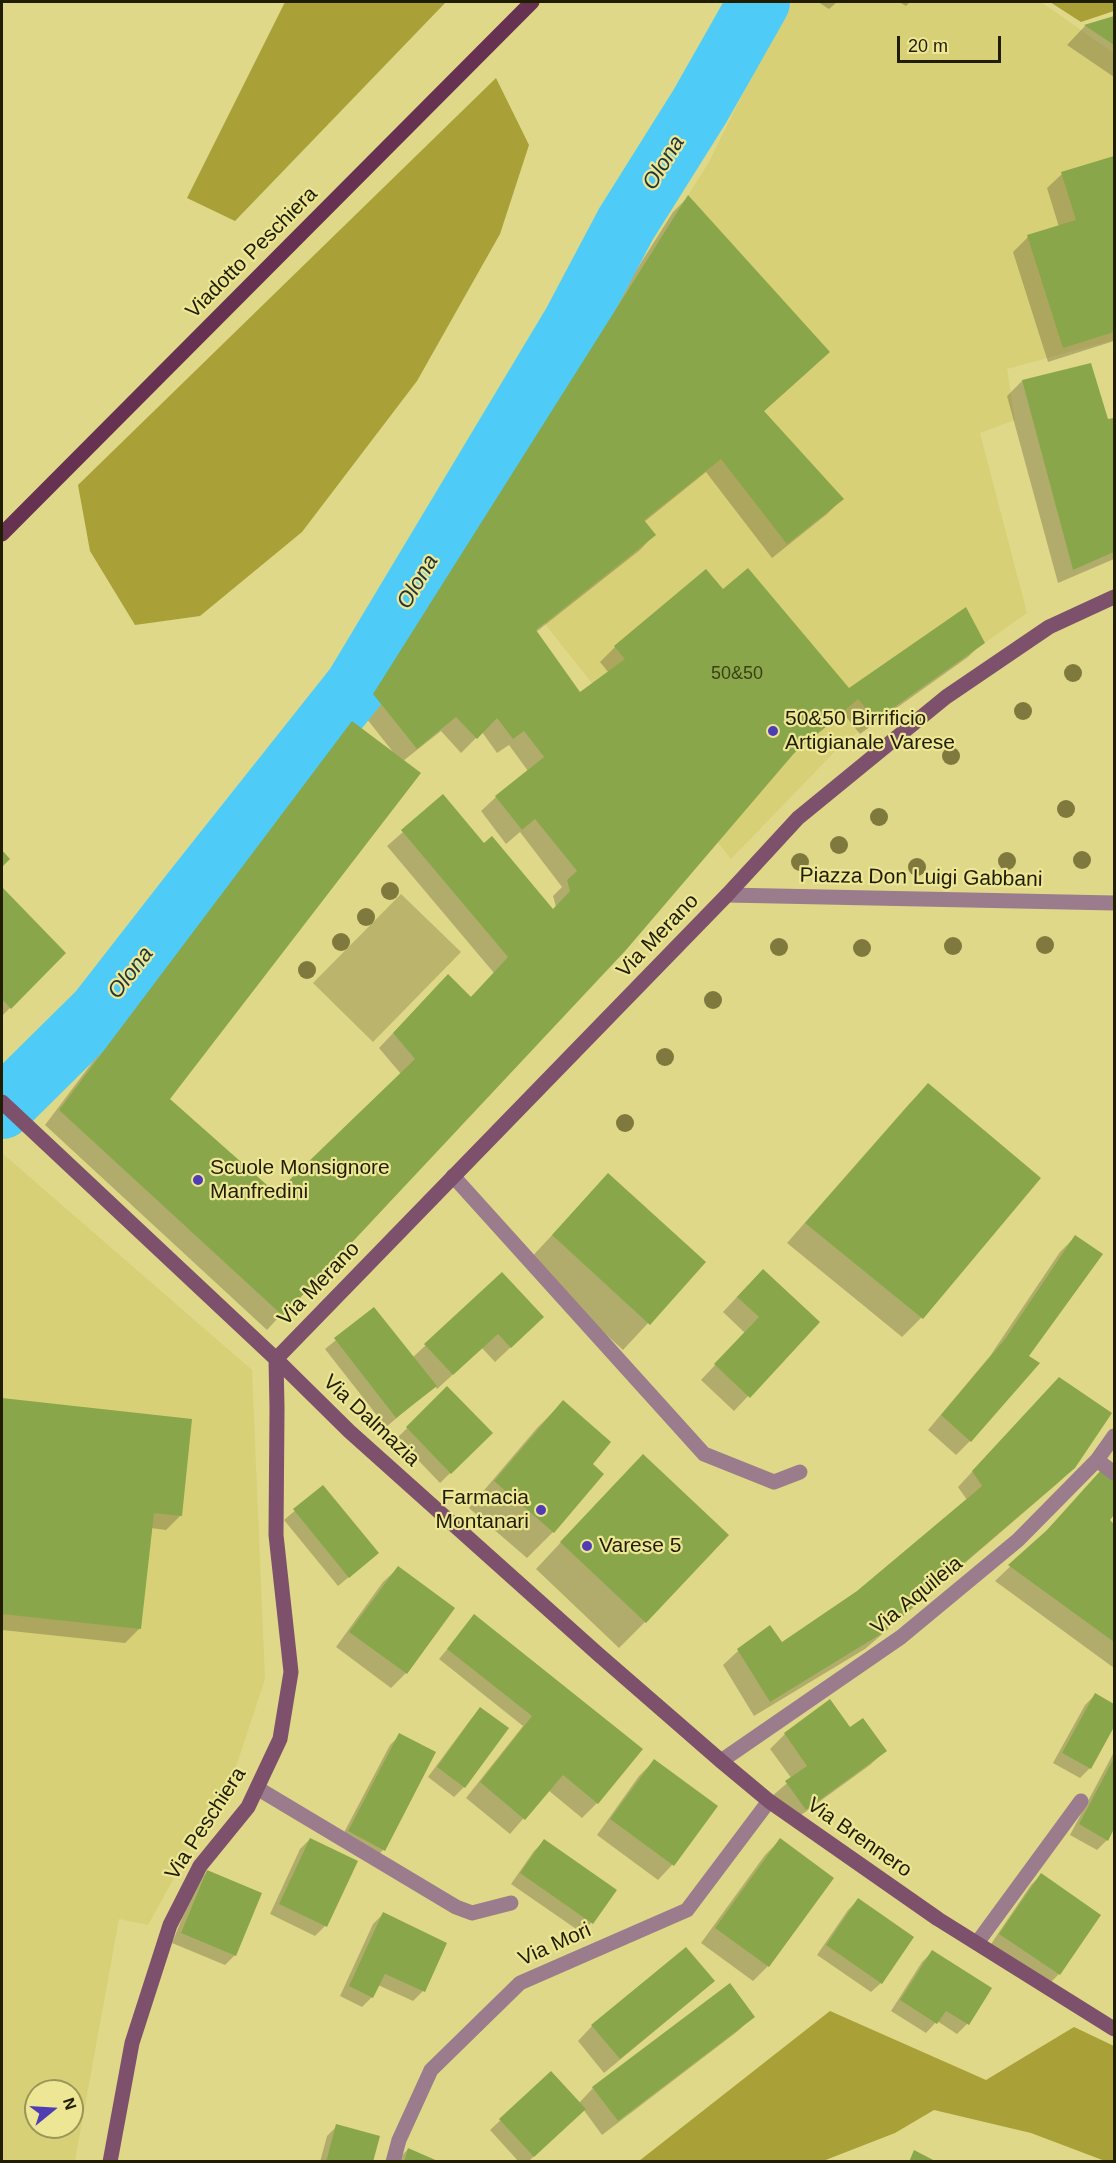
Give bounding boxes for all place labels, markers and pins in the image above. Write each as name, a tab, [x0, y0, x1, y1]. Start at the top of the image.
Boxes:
place label: 50&50 Birrificio Artigianale Varese	[785, 706, 955, 756]
marker: 50&50 Birrificio Artigianale Varese	[766, 724, 780, 738]
place label: Scuole Monsignore Manfredini	[210, 1155, 390, 1205]
marker: Scuole Monsignore Manfredini	[191, 1173, 205, 1187]
place label: Farmacia Montanari	[436, 1485, 529, 1535]
marker: Farmacia Montanari	[534, 1503, 548, 1517]
place label: Varese 5	[599, 1533, 681, 1559]
marker: Varese 5	[580, 1539, 594, 1553]

